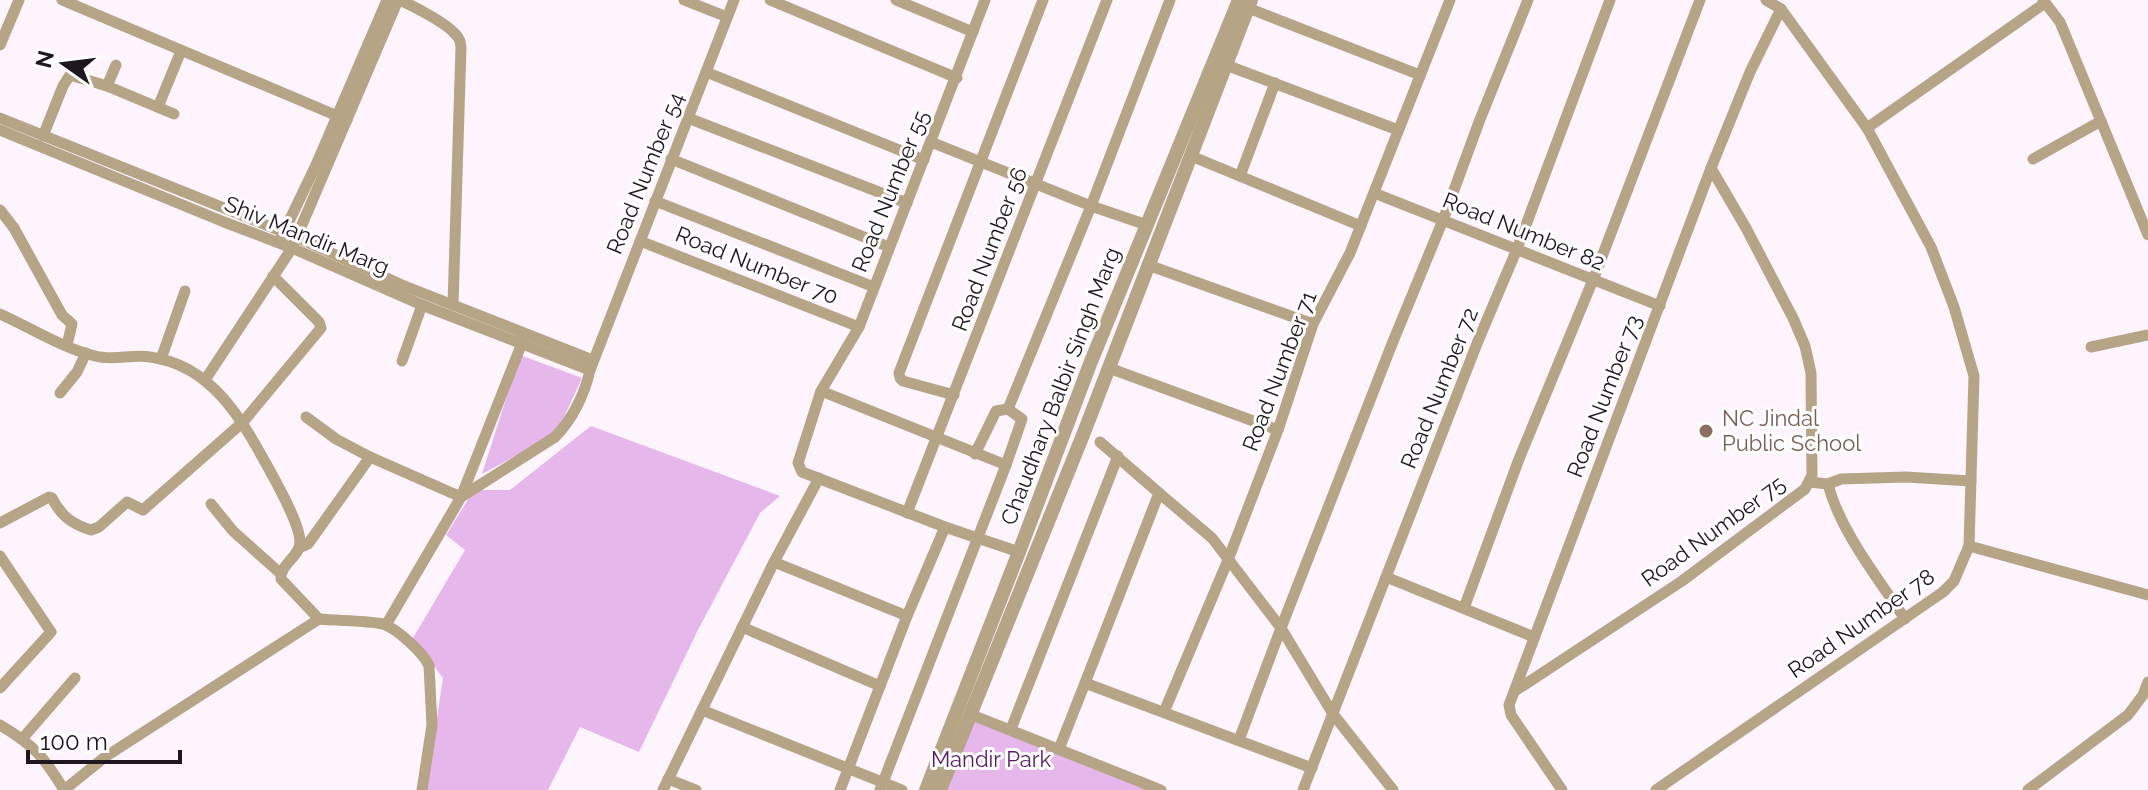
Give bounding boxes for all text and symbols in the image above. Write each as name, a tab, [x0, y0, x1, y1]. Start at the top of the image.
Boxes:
north arrow	[24, 24, 104, 104]
text: N	[30, 48, 59, 70]
street label: Road Number 54	[601, 88, 689, 258]
street label: Road Number 55	[846, 106, 934, 276]
street label: Road Number 56	[946, 163, 1032, 335]
street label: Road Number 82	[1439, 187, 1609, 275]
street label: Shiv Mandir Marg	[221, 190, 393, 280]
street label: Road Number 70	[672, 221, 842, 309]
street label: Chaudhary Balbir Singh Marg	[995, 244, 1125, 528]
street label: Road Number 71	[1237, 287, 1321, 455]
street label: Road Number 72	[1395, 304, 1483, 472]
street label: Road Number 73	[1561, 311, 1647, 481]
place label: NC Jindal Public School	[1722, 405, 1861, 456]
marker: NC Jindal Public School	[1697, 422, 1715, 440]
street label: Road Number 75	[1636, 470, 1790, 592]
street label: Road Number 78	[1783, 563, 1939, 683]
scale bar	[28, 714, 180, 764]
text: 100 m	[40, 727, 108, 756]
park label: Mandir Park	[931, 746, 1051, 772]

